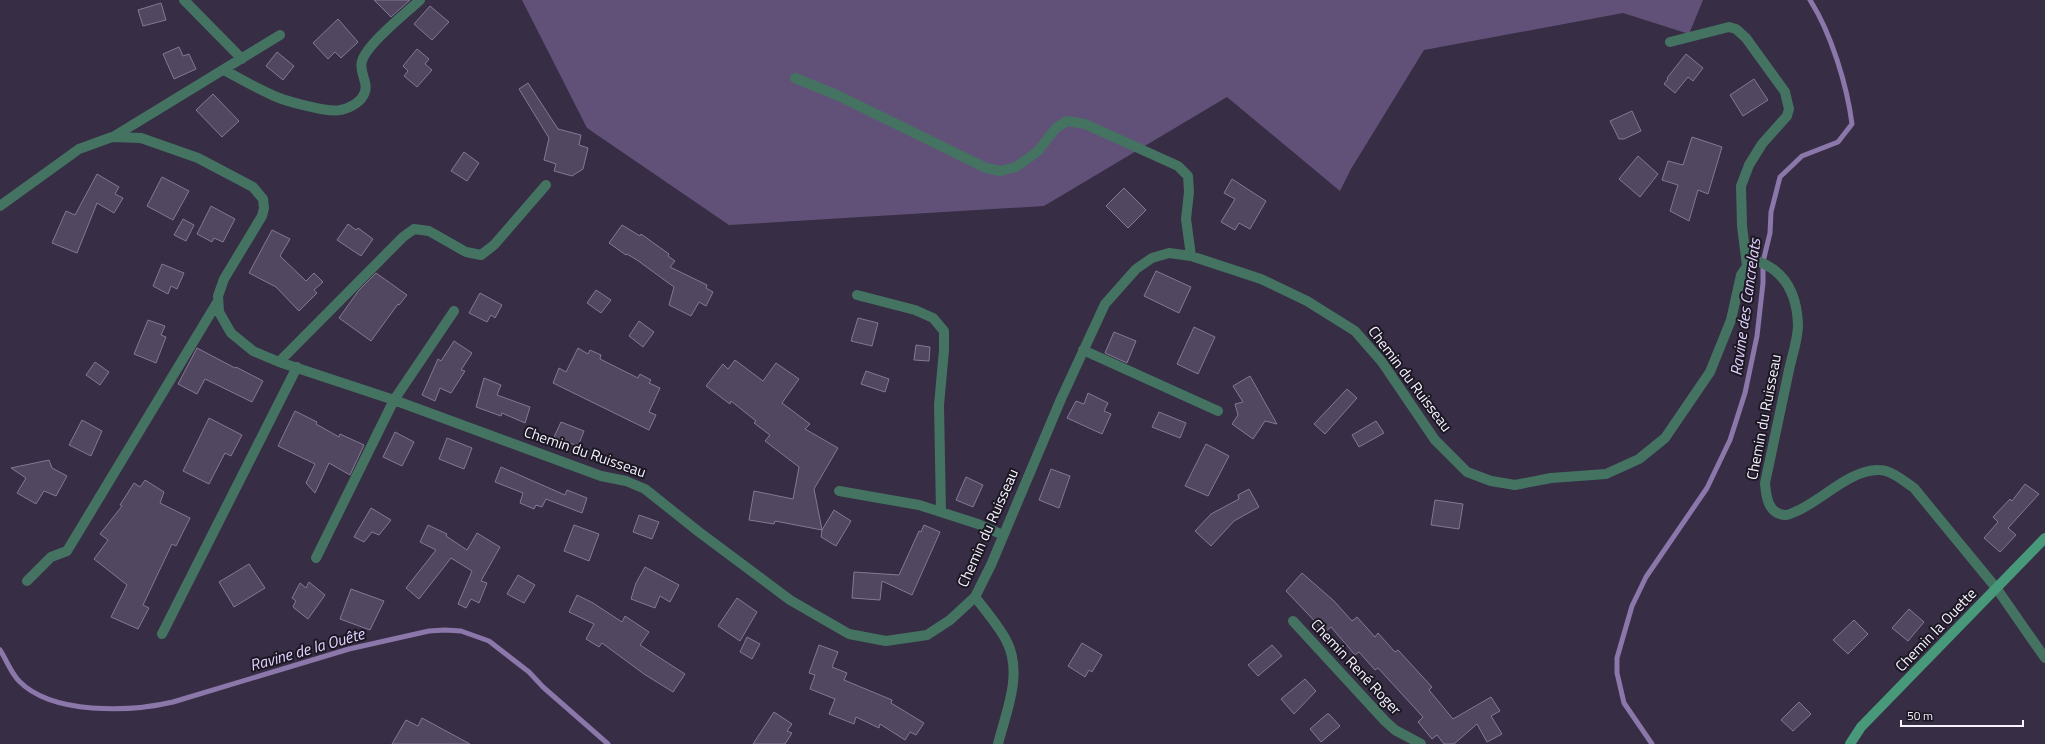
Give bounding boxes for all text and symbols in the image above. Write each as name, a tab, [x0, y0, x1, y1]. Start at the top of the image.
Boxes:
water label: Ravine des Cancrelats	[1724, 236, 1767, 377]
street label: Chemin du Ruisseau	[1363, 321, 1458, 437]
street label: Chemin du Ruisseau	[1740, 352, 1787, 482]
street label: Chemin du Ruisseau	[521, 420, 649, 483]
street label: Chemin du Ruisseau	[951, 465, 1024, 591]
street label: Chemin la Ouette	[1890, 583, 1982, 677]
street label: Chemin René Roger	[1306, 613, 1407, 720]
water label: Ravine de la Ouête	[247, 621, 369, 677]
scale bar	[1901, 702, 2023, 728]
text: 50 m	[1907, 706, 1933, 725]

